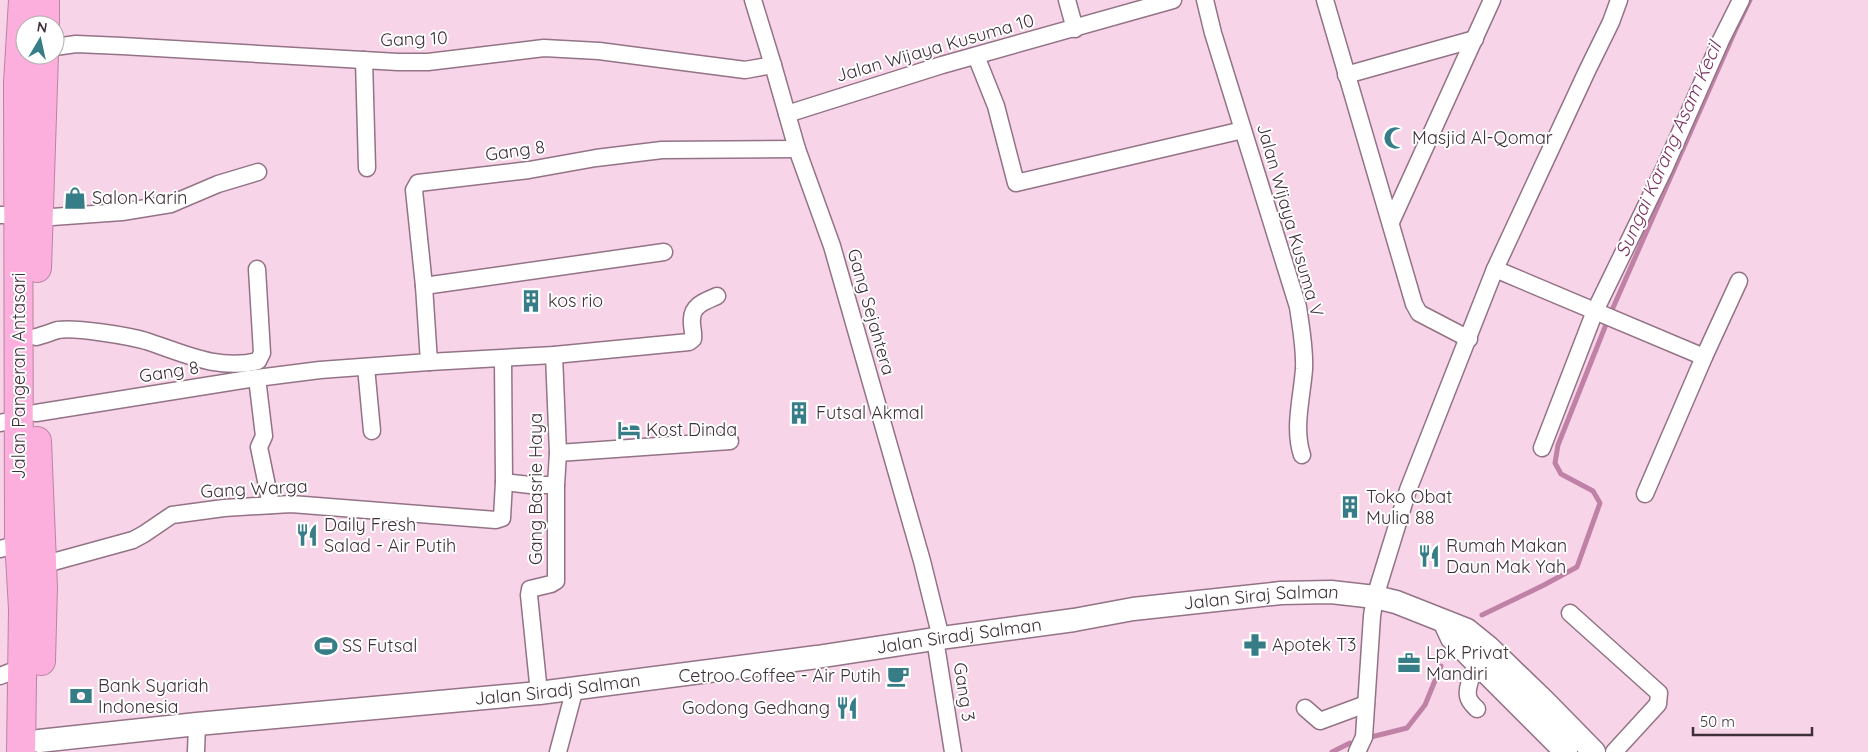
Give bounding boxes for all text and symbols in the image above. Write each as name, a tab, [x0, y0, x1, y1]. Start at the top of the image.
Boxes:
street label: Jalan Wijaya Kusuma 10	[833, 8, 1037, 87]
north arrow	[15, 15, 65, 65]
text: N	[36, 17, 49, 37]
street label: Gang 10	[380, 26, 448, 51]
water label: Sungai Karang Asam Kecil	[1610, 35, 1727, 260]
street label: Jalan Wijaya Kusuma V	[1252, 121, 1329, 319]
mosque icon: Masjid Al-Qomar	[1382, 125, 1408, 151]
place label: Masjid Al-Qomar	[1412, 126, 1553, 149]
street label: Gang 8	[484, 135, 546, 166]
shop icon: Salon Karin	[62, 185, 88, 211]
place label: Salon Karin	[92, 186, 187, 209]
street label: Gang Sejahtera	[842, 246, 900, 378]
street label: Jalan Pangeran Antasari	[7, 273, 30, 479]
building icon: kos rio	[518, 288, 544, 314]
place label: kos rio	[548, 289, 603, 312]
street label: Gang 8	[138, 355, 200, 388]
building icon: Futsal Akmal	[786, 400, 812, 426]
place label: Futsal Akmal	[816, 401, 924, 424]
street label: Gang Basrie Haya	[524, 413, 547, 565]
hotel icon: Kost Dinda	[616, 417, 642, 443]
place label: Kost Dinda	[646, 418, 737, 441]
street label: Gang Warga	[200, 474, 308, 503]
place label: Toko Obat Mulia 88	[1366, 485, 1452, 529]
building icon: Toko Obat Mulia 88	[1337, 494, 1363, 520]
place label: Daily Fresh Salad - Air Putih	[324, 513, 456, 557]
restaurant icon: Daily Fresh Salad - Air Putih	[294, 522, 320, 548]
place label: Rumah Makan Daun Mak Yah	[1446, 534, 1567, 578]
restaurant icon: Rumah Makan Daun Mak Yah	[1416, 543, 1442, 569]
street label: Jalan Siraj Salman	[1182, 580, 1340, 614]
street label: Jalan Siradj Salman	[874, 613, 1043, 659]
pharmacy icon: Apotek T3	[1242, 632, 1268, 658]
sports icon: SS Futsal	[313, 633, 339, 659]
place label: Apotek T3	[1272, 633, 1356, 656]
place label: SS Futsal	[342, 634, 417, 657]
place label: Lpk Privat Mandiri	[1426, 641, 1509, 685]
office icon: Lpk Privat Mandiri	[1396, 650, 1422, 676]
street label: Gang 3	[948, 661, 981, 723]
cafe icon: Cetroo Coffee - Air Putih	[885, 663, 911, 689]
place label: Cetroo Coffee - Air Putih	[679, 664, 881, 687]
street label: Jalan Siradj Salman	[473, 668, 642, 710]
place label: Bank Syariah Indonesia	[98, 674, 209, 718]
bank icon: Bank Syariah Indonesia	[68, 683, 94, 709]
restaurant icon: Godong Gedhang	[834, 695, 860, 721]
place label: Godong Gedhang	[682, 696, 830, 719]
scale bar	[1693, 704, 1812, 736]
text: 50 m	[1700, 712, 1735, 731]

